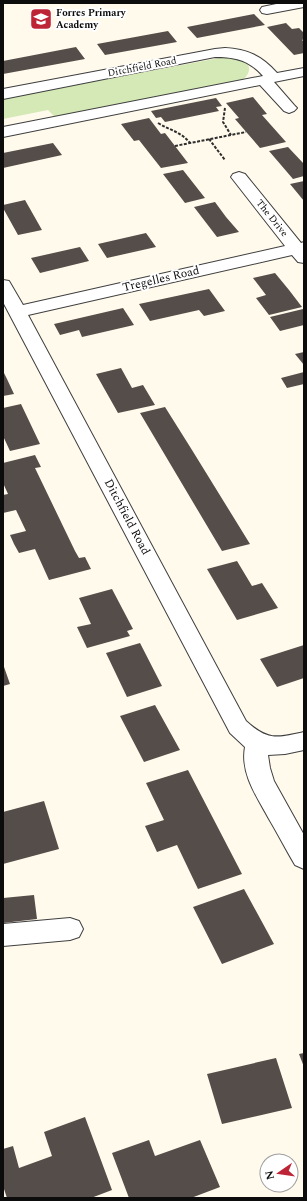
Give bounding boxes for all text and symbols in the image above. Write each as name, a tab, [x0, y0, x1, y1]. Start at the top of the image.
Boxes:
place label: Forres Primary Academy	[56, 5, 127, 33]
school or university icon: Forres Primary Academy	[28, 6, 54, 32]
street label: Ditchfield Road	[106, 52, 178, 82]
street label: The Drive	[252, 196, 292, 240]
street label: Tregelles Road	[121, 261, 202, 297]
street label: Ditchfield Road	[99, 475, 155, 559]
north arrow	[259, 1153, 299, 1193]
text: N	[260, 1169, 279, 1181]

